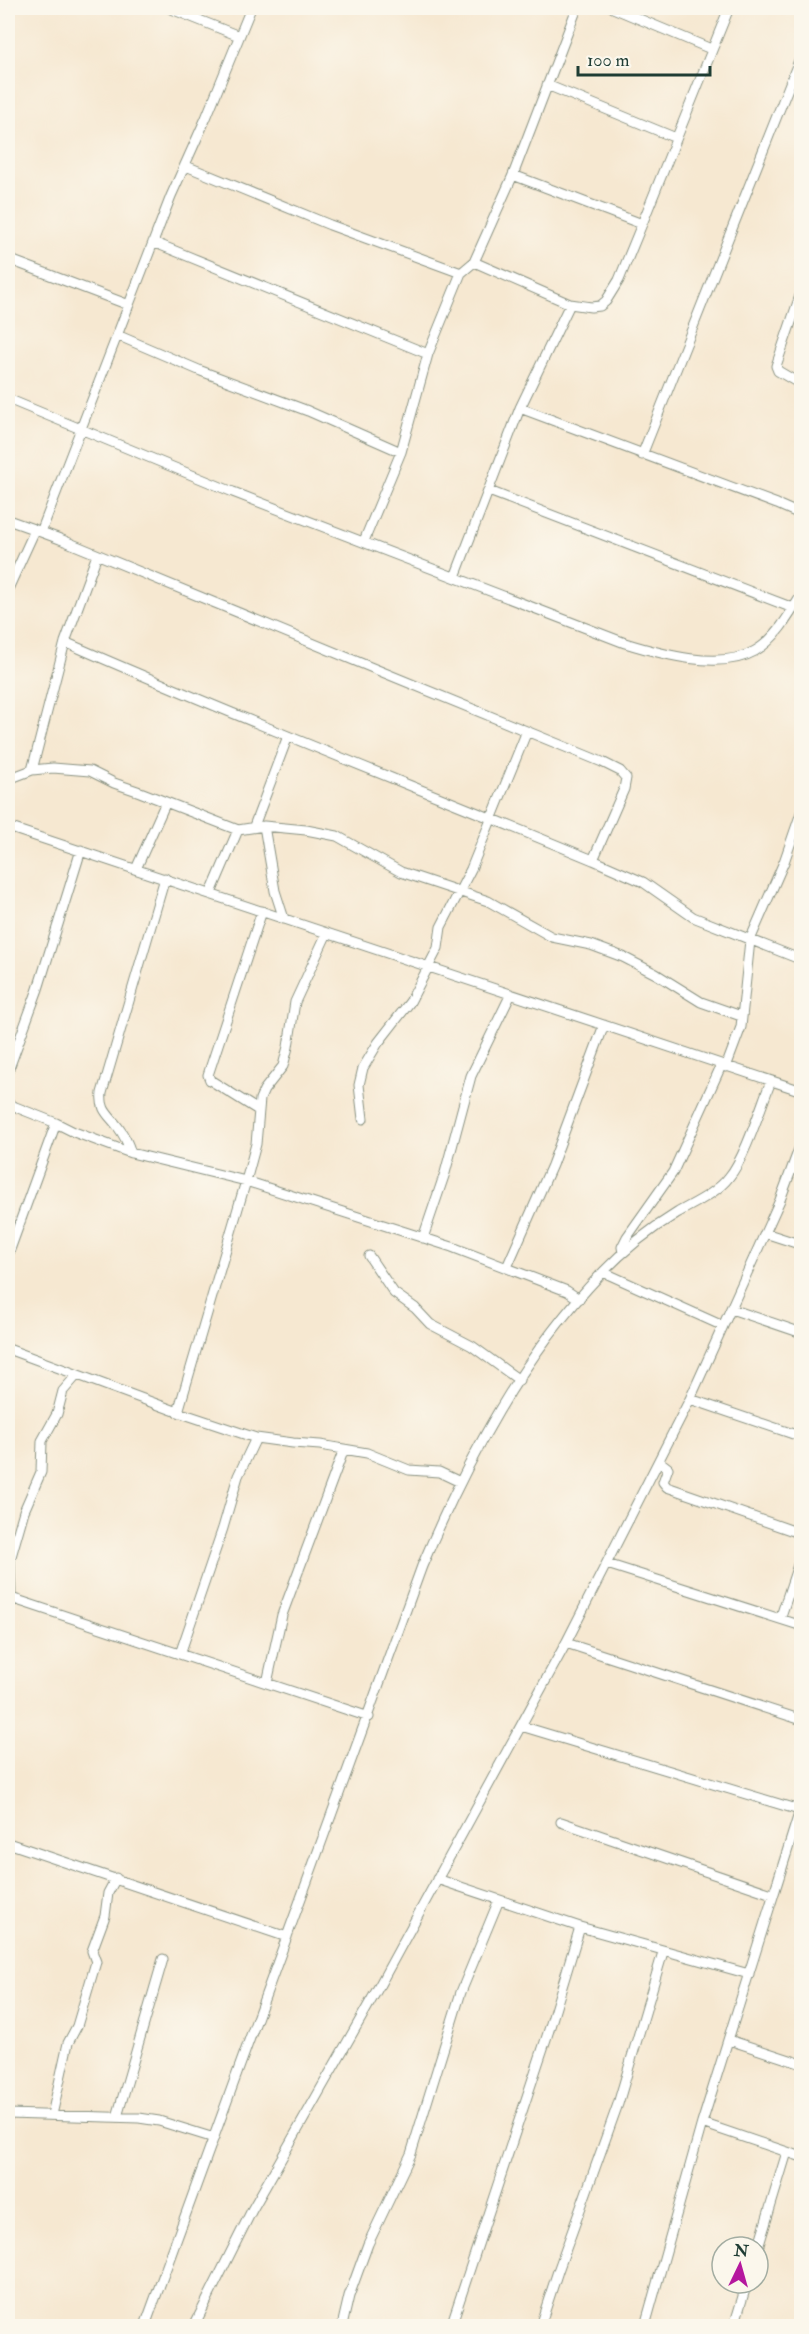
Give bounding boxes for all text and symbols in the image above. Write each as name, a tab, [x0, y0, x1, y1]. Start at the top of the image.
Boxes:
scale bar	[578, 39, 710, 77]
text: 100 m	[587, 49, 630, 72]
north arrow	[710, 2235, 770, 2295]
text: N	[732, 2240, 750, 2262]

